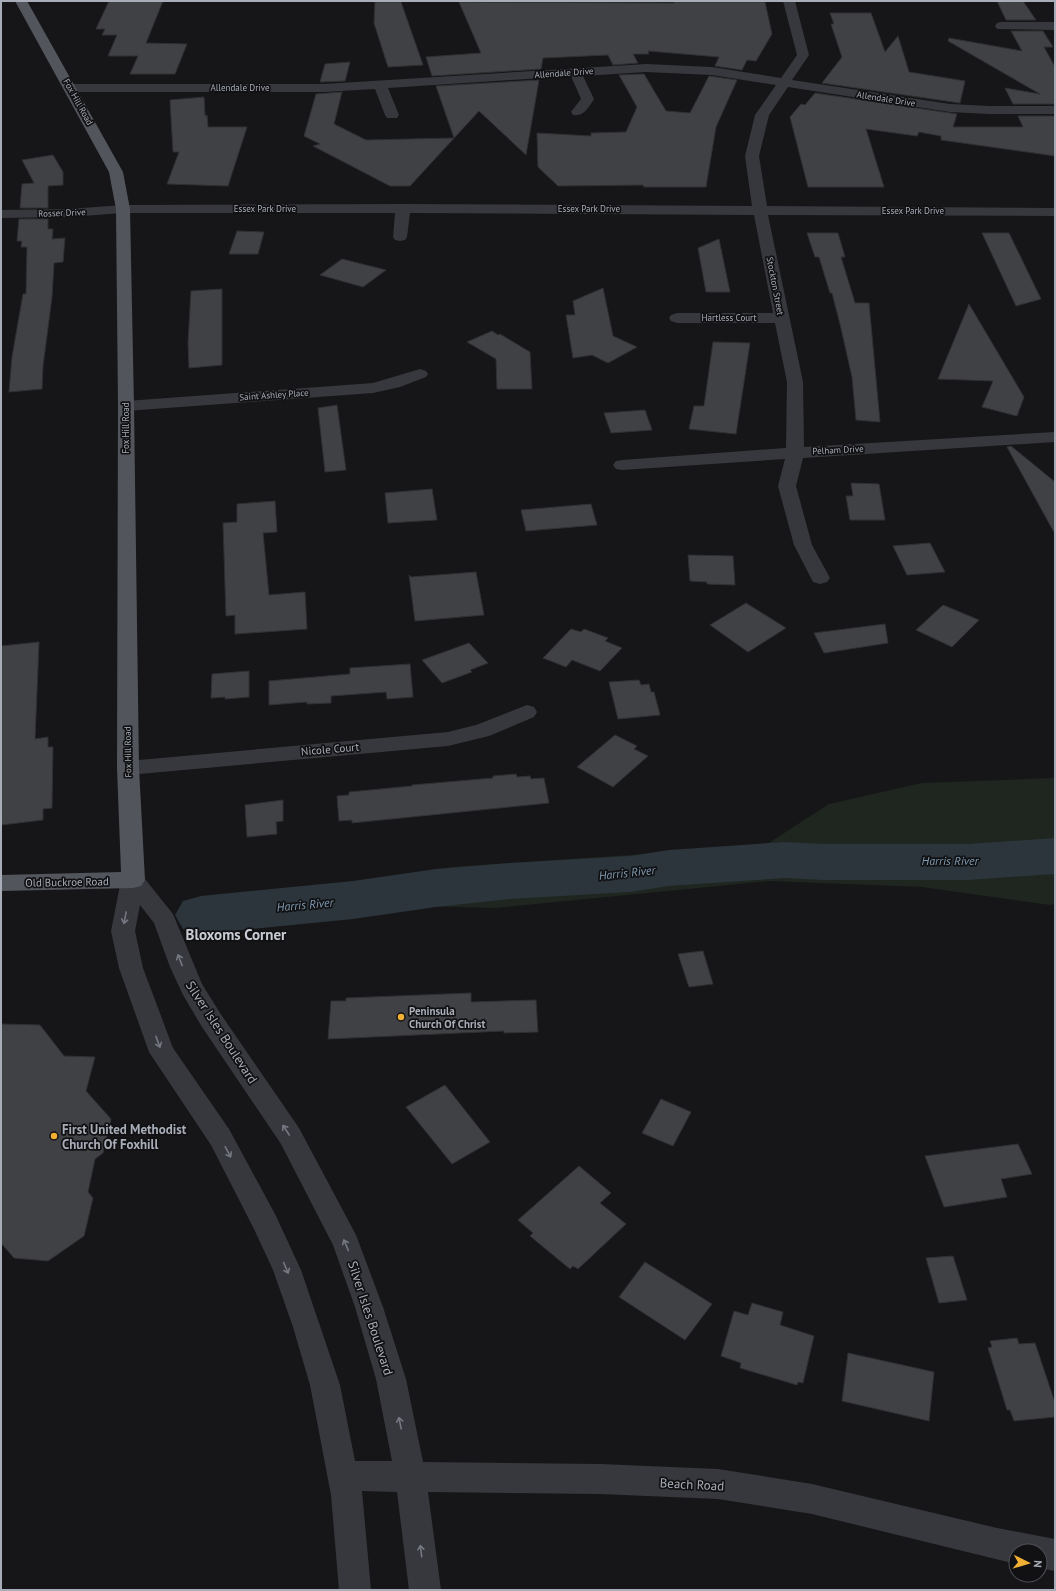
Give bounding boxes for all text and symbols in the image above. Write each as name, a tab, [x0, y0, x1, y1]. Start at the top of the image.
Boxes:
street label: Allendale Drive	[534, 65, 594, 80]
street label: Fox Hill Road	[61, 77, 96, 127]
street label: Allendale Drive	[210, 82, 270, 93]
street label: Allendale Drive	[856, 88, 917, 109]
street label: Essex Park Drive	[234, 203, 297, 214]
street label: Essex Park Drive	[558, 203, 621, 214]
street label: Essex Park Drive	[882, 205, 945, 216]
street label: Rosser Drive	[38, 206, 86, 219]
street label: Stockton Street	[764, 256, 787, 316]
street label: Hartless Court	[702, 312, 756, 323]
street label: Saint Ashley Place	[239, 387, 309, 402]
street label: Fox Hill Road	[120, 402, 131, 454]
street label: Pelham Drive	[812, 443, 864, 456]
street label: Fox Hill Road	[122, 726, 133, 778]
street label: Nicole Court	[300, 739, 360, 759]
water label: Harris River	[922, 853, 979, 868]
water label: Harris River	[598, 862, 657, 883]
street label: Old Buckroe Road	[25, 874, 109, 890]
water label: Harris River	[276, 894, 335, 914]
one-way arrow	[121, 911, 129, 924]
district label: Bloxoms Corner	[186, 925, 287, 944]
one-way arrow	[175, 955, 183, 967]
street label: Silver Isles Boulevard	[182, 978, 261, 1087]
place label: Peninsula Church Of Christ	[409, 1004, 485, 1031]
marker: Peninsula Church Of Christ	[396, 1012, 406, 1022]
one-way arrow	[155, 1036, 163, 1048]
place label: First United Methodist Church Of Foxhill	[62, 1121, 187, 1153]
one-way arrow	[282, 1125, 290, 1136]
marker: First United Methodist Church Of Foxhill	[49, 1131, 59, 1141]
one-way arrow	[224, 1146, 232, 1158]
one-way arrow	[342, 1240, 349, 1252]
street label: Silver Isles Boulevard	[344, 1259, 397, 1377]
one-way arrow	[282, 1262, 290, 1274]
one-way arrow	[396, 1417, 404, 1430]
street label: Beach Road	[659, 1474, 725, 1495]
north arrow	[1008, 1543, 1048, 1583]
one-way arrow	[417, 1545, 425, 1558]
text: N	[1031, 1560, 1045, 1568]

